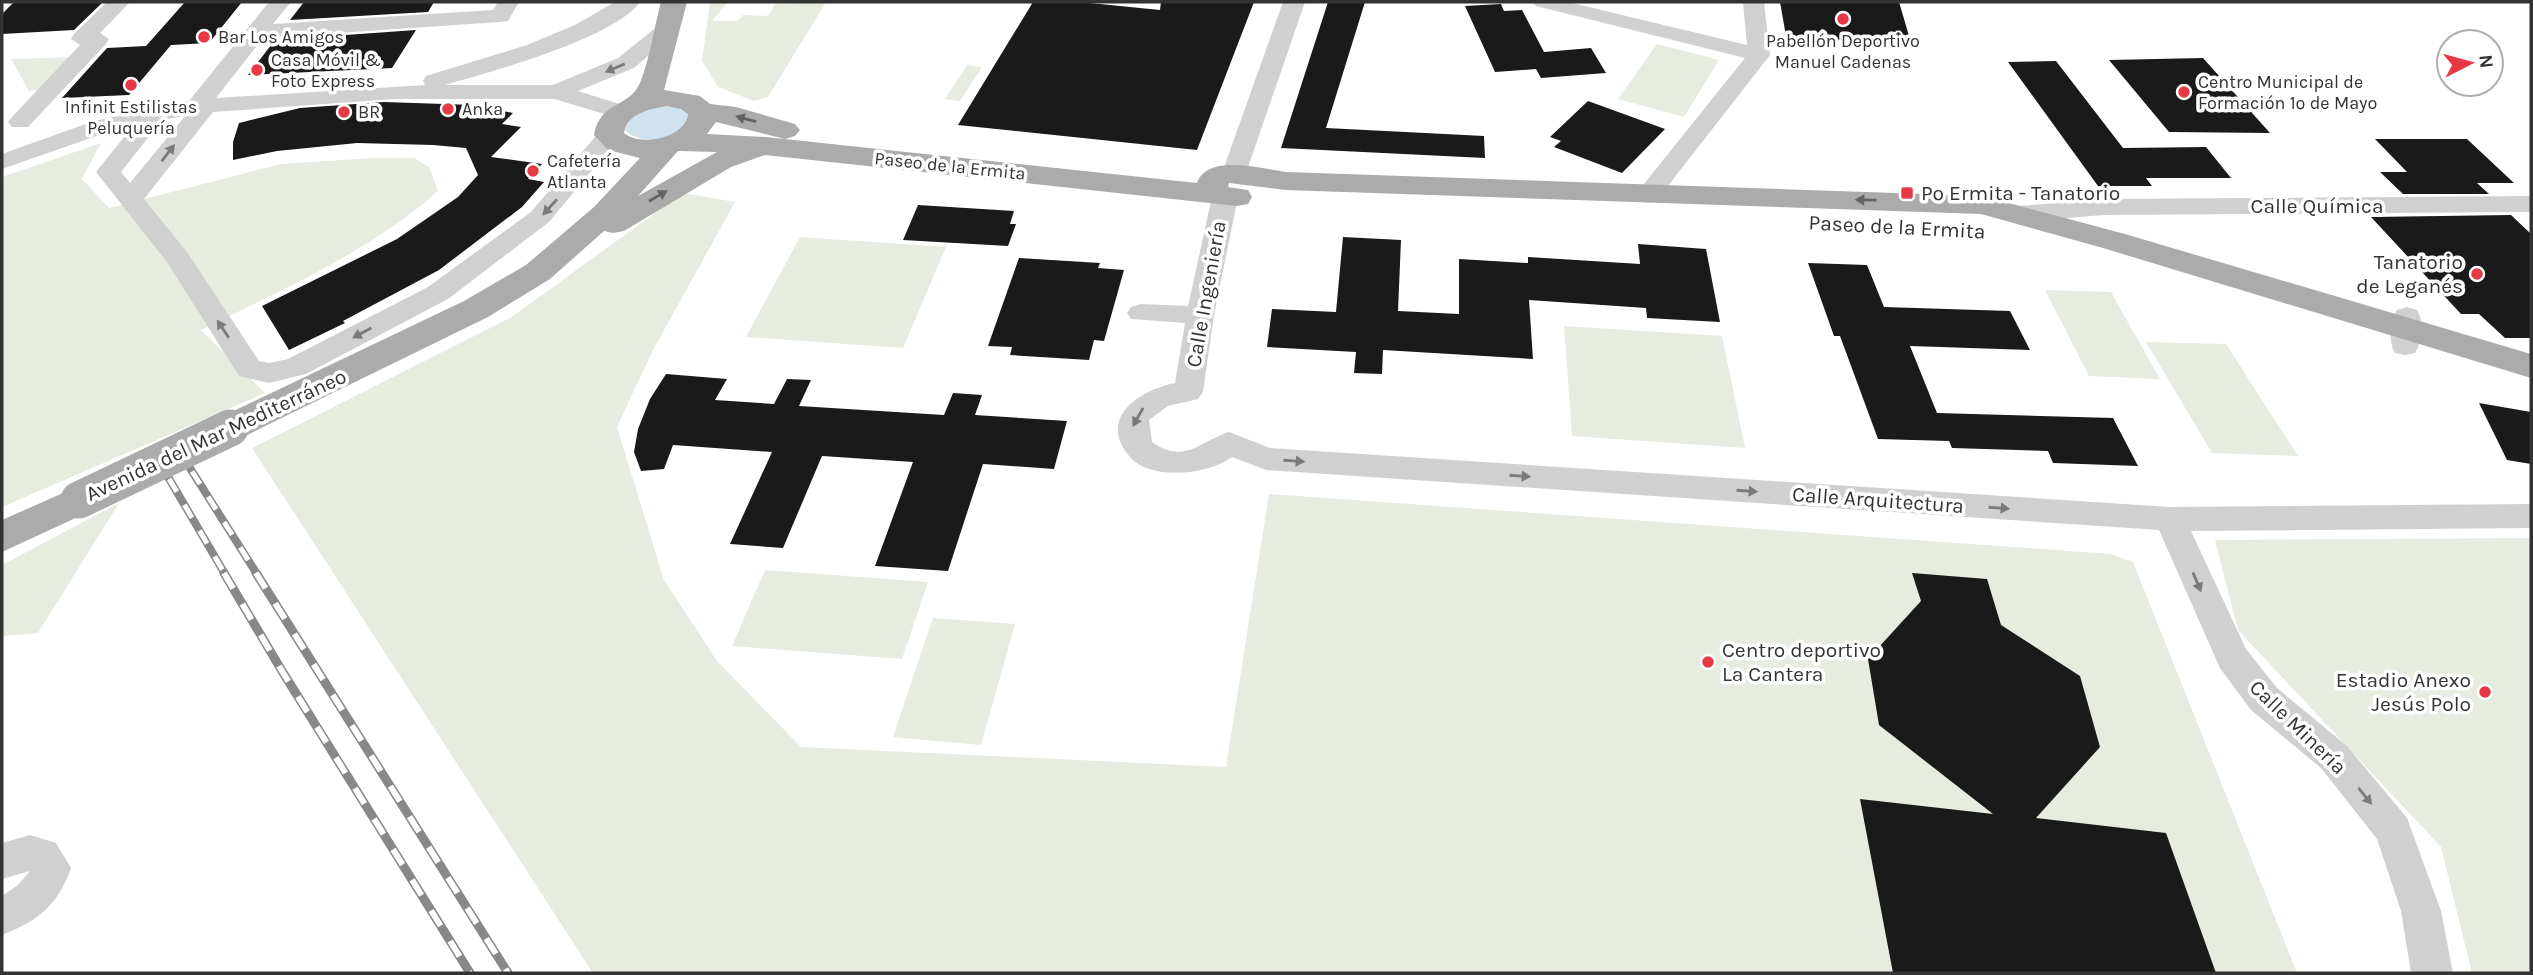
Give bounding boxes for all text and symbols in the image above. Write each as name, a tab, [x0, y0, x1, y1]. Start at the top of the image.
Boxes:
marker: Pabellón Deportivo Manuel Cadenas	[1835, 11, 1851, 27]
place label: Bar Los Amigos	[218, 26, 344, 48]
north arrow	[2435, 28, 2505, 98]
marker: Bar Los Amigos	[196, 29, 212, 45]
place label: Pabellón Deportivo Manuel Cadenas	[1766, 30, 1920, 73]
place label: Casa Móvil & Foto Express	[271, 49, 381, 92]
text: N	[2474, 53, 2498, 69]
marker: Casa Móvil & Foto Express	[249, 62, 265, 78]
one-way arrow	[604, 62, 625, 73]
place label: Centro Municipal de Formación 1º de Mayo	[2198, 71, 2377, 114]
marker: Infinit Estilistas Peluquería	[123, 77, 139, 93]
marker: Centro Municipal de Formación 1º de Mayo	[2176, 84, 2192, 100]
place label: Infinit Estilistas Peluquería	[65, 96, 197, 139]
place label: Anka	[462, 98, 503, 120]
place label: BR	[358, 101, 380, 123]
marker: Anka	[440, 101, 456, 117]
marker: BR	[336, 104, 352, 120]
one-way arrow	[735, 113, 757, 124]
one-way arrow	[160, 144, 175, 162]
street label: Paseo de la Ermita	[873, 147, 1027, 185]
place label: Cafetería Atlanta	[547, 150, 621, 193]
marker: Cafetería Atlanta	[525, 163, 541, 179]
place label: Pº Ermita - Tanatorio	[1921, 181, 2120, 205]
marker: Pº Ermita - Tanatorio	[1899, 185, 1915, 201]
one-way arrow	[648, 190, 667, 202]
street label: Calle Química	[2251, 194, 2383, 218]
one-way arrow	[1855, 195, 1877, 206]
one-way arrow	[542, 198, 558, 216]
street label: Paseo de la Ermita	[1808, 210, 1986, 244]
street label: Calle Ingeniería	[1181, 219, 1231, 369]
place label: Tanatorio de Leganés	[2356, 250, 2463, 298]
marker: Tanatorio de Leganés	[2469, 266, 2485, 282]
one-way arrow	[217, 320, 230, 339]
one-way arrow	[352, 328, 372, 339]
street label: Avenida del Mar Mediterráneo	[82, 364, 350, 506]
one-way arrow	[1133, 407, 1145, 427]
one-way arrow	[1283, 456, 1305, 467]
one-way arrow	[1510, 471, 1532, 482]
street label: Calle Arquitectura	[1791, 482, 1965, 518]
one-way arrow	[1737, 486, 1759, 497]
one-way arrow	[1988, 503, 2010, 514]
one-way arrow	[2192, 572, 2203, 593]
place label: Centro deportivo La Cantera	[1722, 638, 1881, 686]
marker: Centro deportivo La Cantera	[1700, 654, 1716, 670]
place label: Estadio Anexo Jesús Polo	[2336, 668, 2471, 716]
street label: Calle Minería	[2245, 675, 2351, 779]
marker: Estadio Anexo Jesús Polo	[2477, 684, 2493, 700]
one-way arrow	[2358, 787, 2373, 805]

